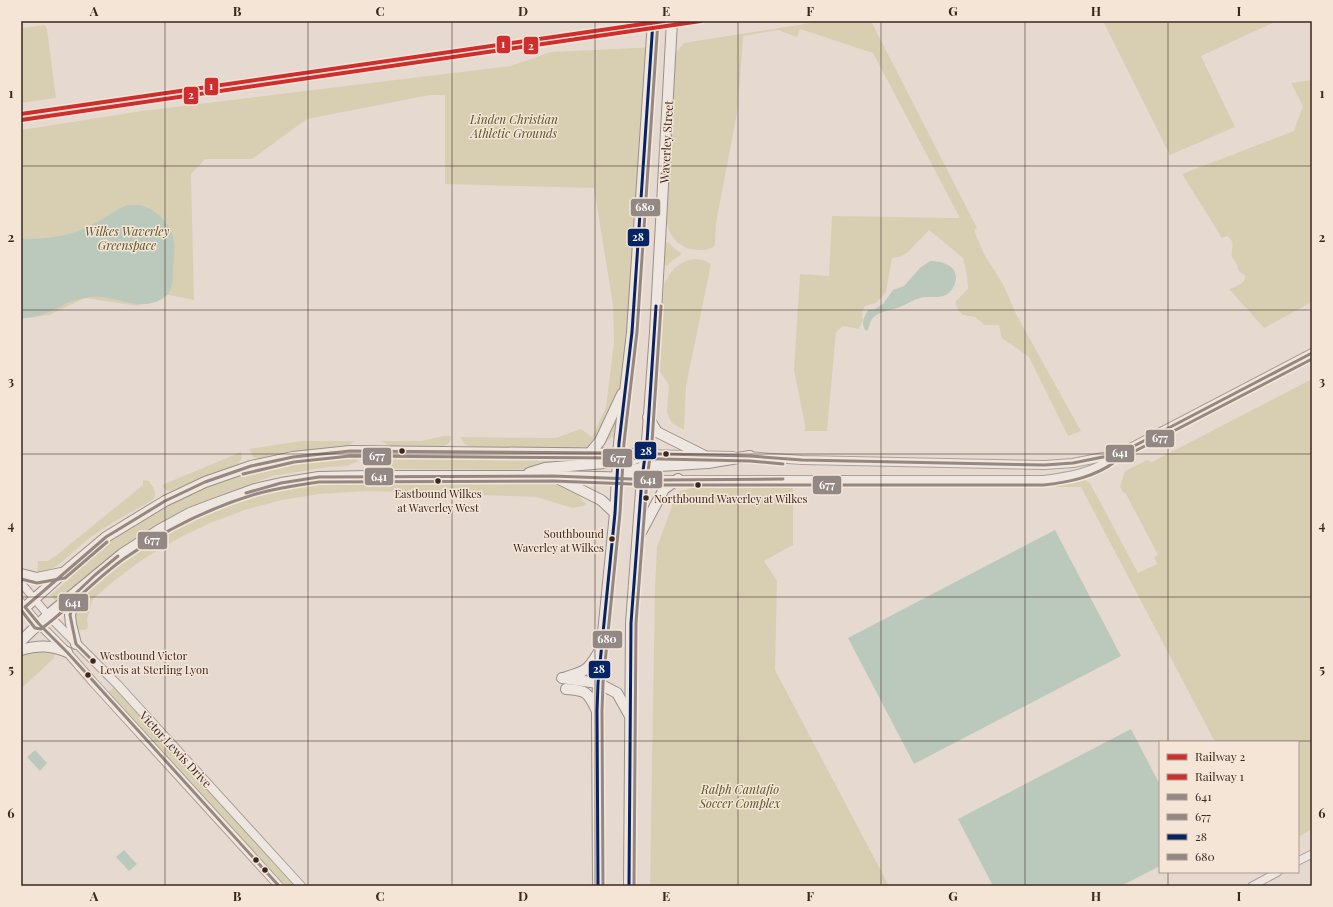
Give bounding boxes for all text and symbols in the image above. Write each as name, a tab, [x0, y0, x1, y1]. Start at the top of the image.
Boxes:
text: A	[89, 2, 99, 19]
text: B	[233, 2, 242, 19]
text: C	[375, 2, 385, 19]
text: D	[518, 2, 528, 19]
text: E	[662, 2, 670, 19]
text: F	[806, 2, 814, 19]
text: G	[948, 2, 958, 19]
text: H	[1091, 2, 1101, 19]
text: I	[1237, 2, 1242, 19]
line badge: 1	[496, 35, 511, 54]
text: 1	[501, 36, 505, 51]
line badge: 2	[523, 36, 539, 55]
text: 2	[528, 38, 534, 53]
line badge: 1	[204, 77, 219, 96]
text: 1	[209, 78, 213, 93]
text: 1	[9, 84, 14, 101]
text: 1	[1320, 84, 1325, 101]
line badge: 2	[183, 86, 199, 105]
text: 2	[188, 87, 194, 102]
street label: Waverley Street	[656, 99, 676, 185]
park label: Linden Christian Athletic Grounds	[469, 111, 558, 141]
line badge: 680	[630, 198, 661, 217]
text: 680	[635, 199, 655, 214]
park label: Wilkes Waverley Greenspace	[85, 223, 169, 253]
text: 2	[8, 228, 15, 245]
line badge: 28	[627, 228, 650, 247]
text: 2	[1319, 228, 1326, 245]
text: 28	[632, 229, 644, 244]
text: 3	[8, 372, 14, 389]
text: 3	[1319, 372, 1325, 389]
line badge: 677	[1145, 429, 1175, 448]
text: 677	[1152, 430, 1168, 445]
line badge: 28	[634, 441, 657, 460]
text: 28	[640, 443, 652, 458]
line badge: 641	[1105, 444, 1135, 463]
text: 641	[1112, 445, 1128, 460]
unlabelled marker	[397, 446, 407, 456]
line badge: 677	[362, 447, 392, 466]
text: 677	[369, 448, 385, 463]
line badge: 677	[602, 448, 633, 468]
unlabelled marker	[661, 449, 671, 459]
text: 677	[610, 450, 626, 465]
line badge: 641	[364, 467, 394, 486]
text: 641	[371, 469, 387, 484]
line badge: 641	[633, 470, 663, 489]
text: 641	[640, 472, 656, 487]
line badge: 677	[812, 475, 842, 495]
marker: Eastbound Wilkes at Waverley West	[433, 476, 443, 486]
text: 677	[819, 477, 835, 492]
unlabelled marker	[693, 480, 703, 490]
place label: Eastbound Wilkes at Waverley West	[394, 486, 482, 515]
place label: Northbound Waverley at Wilkes	[654, 491, 808, 506]
marker: Northbound Waverley at Wilkes	[641, 493, 651, 503]
text: 4	[8, 516, 15, 533]
text: 4	[1319, 516, 1326, 533]
place label: Southbound Waverley at Wilkes	[512, 526, 605, 555]
line badge: 677	[137, 531, 168, 550]
text: 677	[144, 532, 160, 547]
marker: Southbound Waverley at Wilkes	[607, 534, 617, 544]
line badge: 641	[58, 593, 89, 612]
text: 641	[65, 595, 81, 610]
line badge: 680	[592, 630, 623, 649]
text: 680	[597, 631, 617, 646]
place label: Westbound Victor Lewis at Sterling Lyon	[99, 648, 209, 677]
marker: Westbound Victor Lewis at Sterling Lyon	[88, 656, 98, 666]
text: 5	[8, 660, 14, 677]
line badge: 28	[588, 660, 611, 679]
text: 5	[1319, 660, 1325, 677]
text: 28	[593, 661, 605, 676]
unlabelled marker	[83, 670, 93, 680]
street label: Victor Lewis Drive	[136, 707, 216, 791]
legend	[1159, 741, 1299, 873]
text: Railway 2	[1195, 748, 1245, 764]
text: Railway 1	[1195, 768, 1244, 784]
park label: Ralph Cantafio Soccer Complex	[698, 781, 781, 811]
text: 641	[1195, 788, 1212, 804]
text: 6	[7, 804, 15, 821]
text: 6	[1318, 804, 1326, 821]
text: 677	[1195, 808, 1211, 824]
text: 28	[1195, 828, 1207, 844]
text: 680	[1195, 848, 1215, 864]
unlabelled marker	[251, 855, 261, 865]
unlabelled marker	[260, 865, 270, 875]
text: A	[89, 887, 99, 904]
text: B	[233, 887, 242, 904]
text: C	[375, 887, 385, 904]
text: D	[518, 887, 528, 904]
text: E	[662, 887, 670, 904]
text: F	[806, 887, 814, 904]
text: G	[948, 887, 958, 904]
text: H	[1091, 887, 1101, 904]
text: I	[1237, 887, 1242, 904]

